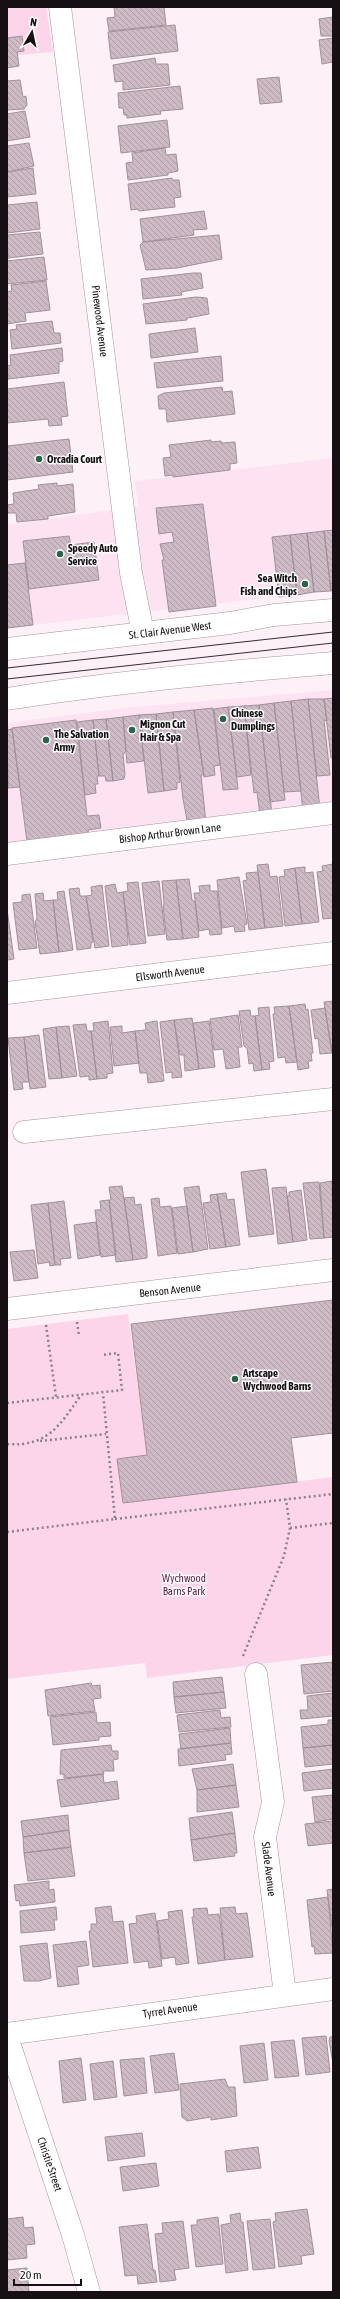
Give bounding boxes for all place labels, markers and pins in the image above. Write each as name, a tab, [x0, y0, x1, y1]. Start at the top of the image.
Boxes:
place label: Orcadia Court	[47, 453, 103, 465]
marker: Orcadia Court	[34, 454, 44, 464]
place label: Speedy Auto Service	[68, 542, 118, 567]
marker: Speedy Auto Service	[55, 549, 65, 559]
place label: Sea Witch Fish and Chips	[240, 572, 297, 597]
marker: Sea Witch Fish and Chips	[300, 579, 310, 589]
place label: Chinese Dumplings	[231, 707, 275, 732]
marker: Chinese Dumplings	[218, 714, 228, 724]
place label: Mignon Cut Hair & Spa	[140, 718, 186, 743]
marker: Mignon Cut Hair & Spa	[127, 725, 137, 735]
place label: The Salvation Army	[53, 728, 109, 753]
marker: The Salvation Army	[41, 735, 51, 745]
place label: Artscape Wychwood Barns	[242, 1367, 311, 1392]
marker: Artscape Wychwood Barns	[230, 1374, 240, 1384]

